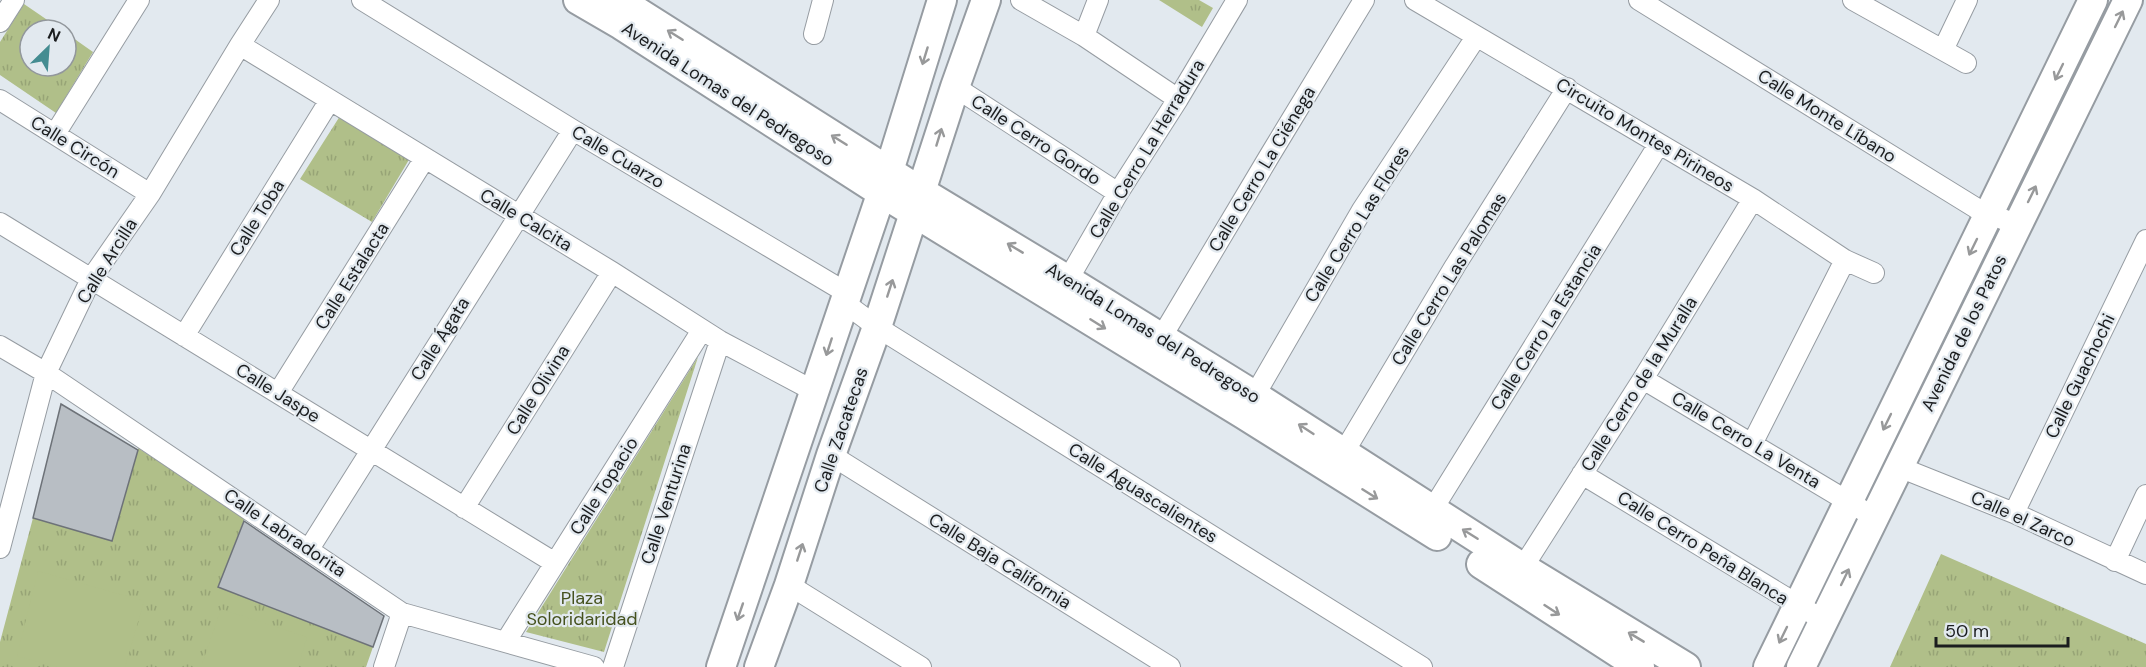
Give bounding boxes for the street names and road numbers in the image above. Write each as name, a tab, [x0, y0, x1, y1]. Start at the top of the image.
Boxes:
street label: Avenida Lomas del Pedregoso	[617, 16, 839, 172]
street label: Calle Cerro La Herradura	[1084, 55, 1210, 243]
street label: Calle Monte Líbano	[1753, 64, 1901, 168]
street label: Circuito Montes Pirineos	[1551, 72, 1739, 198]
street label: Calle Cerro La Ciénega	[1203, 82, 1321, 256]
street label: Calle Cerro Gordo	[967, 89, 1105, 191]
street label: Calle Circón	[26, 110, 124, 184]
street label: Calle Cuarzo	[567, 120, 669, 194]
street label: Calle Cerro Las Flores	[1299, 141, 1415, 307]
street label: Calle Toba	[224, 175, 290, 261]
street label: Calle Calcita	[475, 183, 577, 257]
street label: Calle Cerro Las Palomas	[1386, 188, 1512, 370]
street label: Calle Arcilla	[71, 214, 143, 308]
street label: Calle Estalacta	[309, 218, 395, 334]
street label: Calle Cerro La Estancia	[1485, 239, 1607, 415]
street label: Avenida de los Patos	[1916, 251, 2012, 415]
street label: Avenida Lomas del Pedregoso	[1041, 257, 1265, 409]
street label: Calle Cerro de la Muralla	[1575, 292, 1703, 476]
street label: Calle Ágata	[405, 293, 475, 385]
street label: Calle Guachochi	[2039, 310, 2121, 442]
street label: Calle Olivina	[501, 340, 575, 440]
street label: Calle Jaspe	[231, 358, 325, 428]
street label: Calle Zacatecas	[808, 364, 874, 496]
street label: Calle Cerro La Venta	[1667, 386, 1825, 494]
street label: Calle Topacio	[564, 432, 644, 540]
street label: Calle Aguascalientes	[1064, 437, 1222, 549]
street label: Calle Venturina	[635, 441, 697, 567]
street label: Calle Labradorita	[219, 483, 351, 583]
street label: Calle el Zarco	[1967, 485, 2079, 553]
street label: Calle Cerro Peña Blanca	[1613, 486, 1793, 610]
street label: Calle Baja California	[924, 507, 1076, 615]

